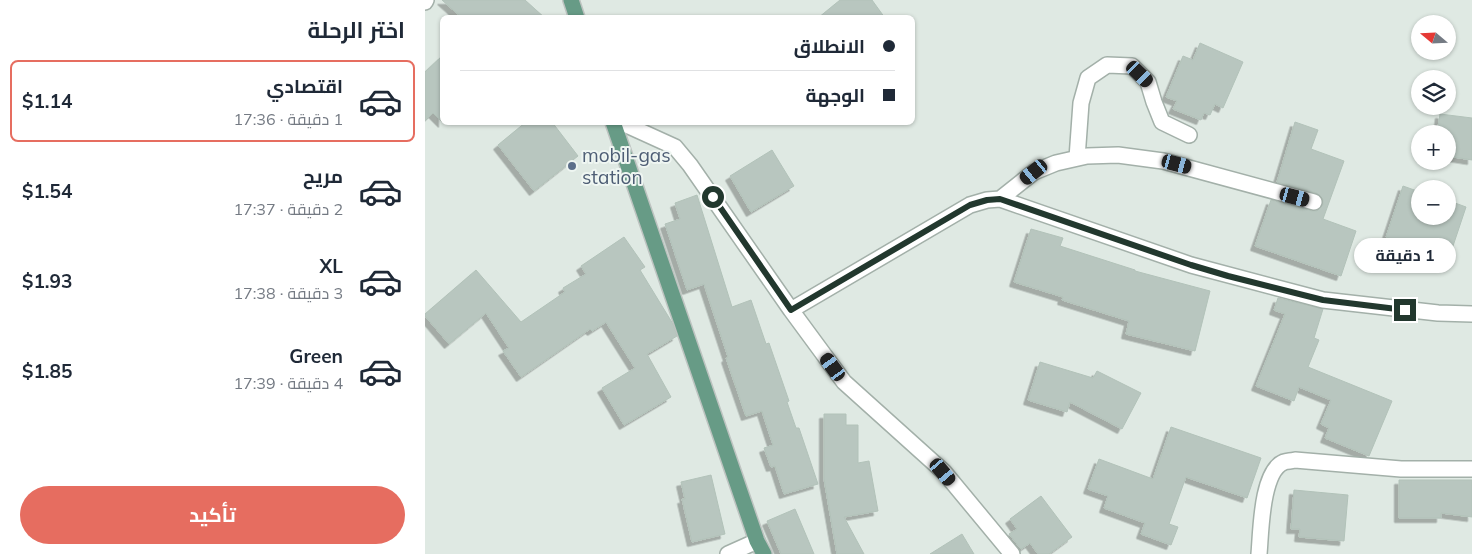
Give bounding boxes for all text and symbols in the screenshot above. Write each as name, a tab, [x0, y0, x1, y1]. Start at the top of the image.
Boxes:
north arrow	[1411, 15, 1456, 60]
map controls	[1411, 15, 1456, 225]
text: اختر الرحلة	[308, 16, 405, 44]
text: الانطلاق	[794, 34, 865, 58]
car	[1124, 58, 1156, 90]
button: layers	[1411, 70, 1456, 115]
text: اقتصادي	[267, 74, 343, 98]
icon: car	[358, 79, 403, 124]
text: الوجهة	[805, 83, 865, 107]
text: $1.14	[22, 89, 72, 113]
text: 1 دقيقة · 17:36	[233, 109, 343, 129]
button: +	[1411, 125, 1456, 170]
place label: mobil-gas station	[582, 143, 671, 189]
car	[1160, 153, 1193, 175]
car	[1017, 157, 1050, 187]
marker: mobil-gas station	[566, 160, 578, 172]
text: مريح	[303, 164, 343, 188]
icon: car	[358, 169, 403, 214]
text: $1.54	[22, 179, 72, 203]
button: −	[1411, 180, 1456, 225]
route start	[702, 186, 724, 208]
car	[1278, 186, 1311, 208]
text: 2 دقيقة · 17:37	[233, 199, 343, 219]
callout: 1 دقيقة	[1354, 238, 1456, 272]
text: 1 دقيقة	[1375, 245, 1435, 265]
text: XL	[320, 254, 343, 278]
icon: car	[358, 259, 403, 304]
text: $1.93	[22, 269, 72, 293]
text: 3 دقيقة · 17:38	[233, 283, 343, 303]
route end	[1394, 299, 1416, 321]
text: Green	[289, 344, 343, 368]
icon: car	[358, 349, 403, 394]
car	[818, 350, 847, 384]
text: $1.85	[22, 359, 72, 383]
text: 4 دقيقة · 17:39	[233, 373, 343, 393]
car	[927, 456, 958, 488]
button: تأكيد	[20, 486, 405, 544]

